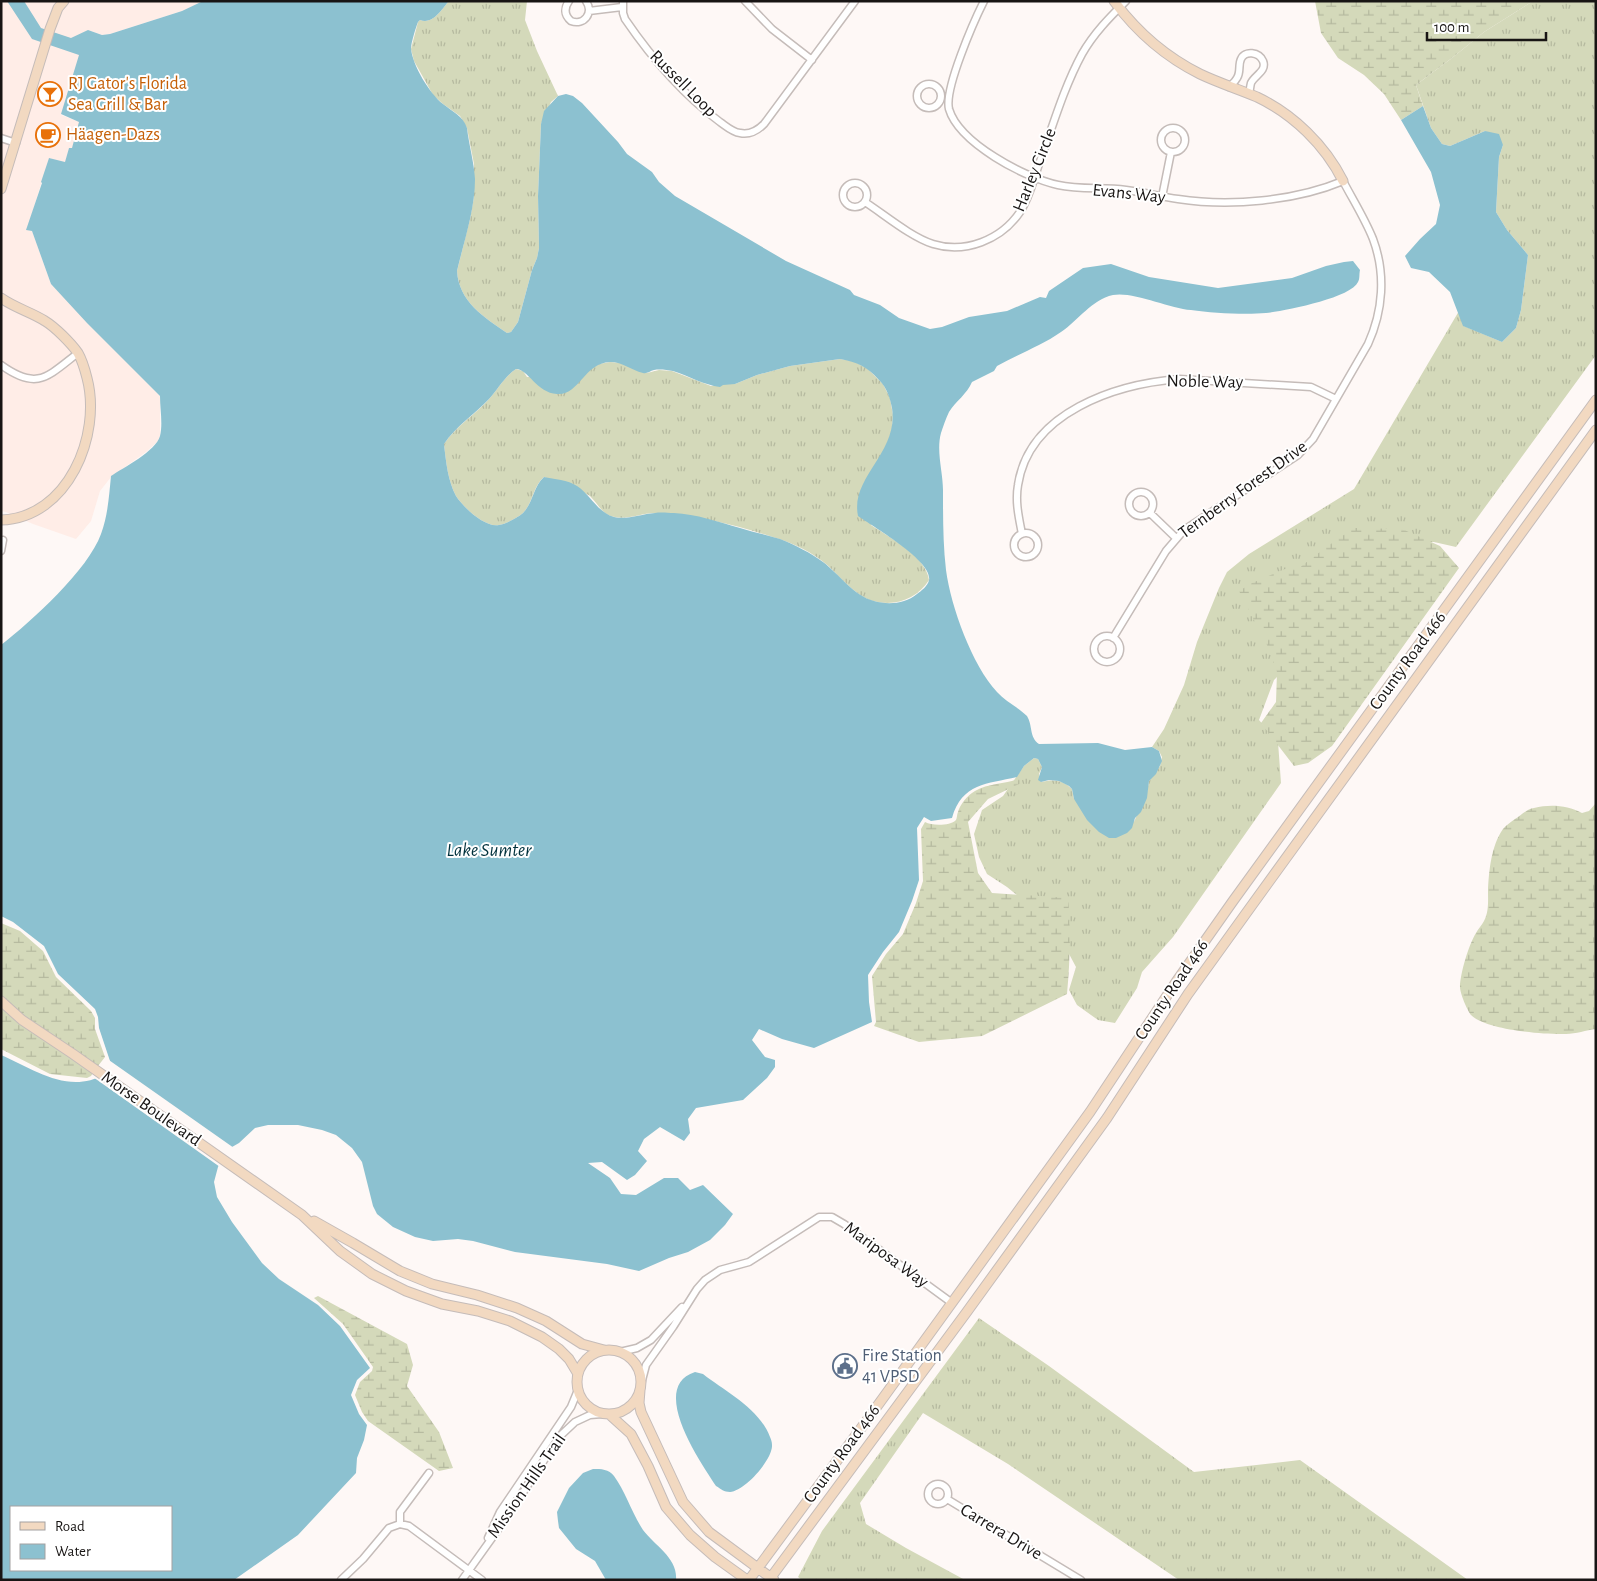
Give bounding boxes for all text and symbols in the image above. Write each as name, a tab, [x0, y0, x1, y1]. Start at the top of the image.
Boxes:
scale bar	[1427, 10, 1546, 42]
text: 100 m	[1434, 20, 1469, 35]
street label: Russell Loop	[646, 47, 720, 121]
place label: RJ Gator's Florida Sea Grill & Bar	[68, 75, 187, 114]
bar icon: RJ Gator's Florida Sea Grill & Bar	[37, 81, 63, 107]
cafe icon: Häagen-Dazs	[35, 122, 61, 148]
place label: Häagen-Dazs	[66, 126, 160, 144]
street label: Harley Circle	[1010, 126, 1060, 214]
street label: Evans Way	[1092, 181, 1167, 207]
street label: Noble Way	[1167, 372, 1244, 392]
street label: Ternberry Forest Drive	[1175, 438, 1311, 542]
street label: County Road 466	[1366, 608, 1450, 714]
water label: Lake Sumter	[447, 841, 532, 860]
street label: County Road 466	[1132, 937, 1212, 1043]
street label: Morse Boulevard	[98, 1068, 204, 1150]
street label: Mariposa Way	[841, 1219, 932, 1292]
place label: Fire Station 41 VPSD	[862, 1347, 942, 1386]
public building icon: Fire Station 41 VPSD	[832, 1353, 858, 1379]
street label: County Road 466	[800, 1401, 884, 1507]
street label: Mission Hills Trail	[484, 1431, 570, 1541]
street label: Carrera Drive	[957, 1501, 1045, 1563]
legend	[10, 1506, 172, 1571]
text: Road	[55, 1519, 85, 1534]
text: Water	[55, 1544, 91, 1559]

